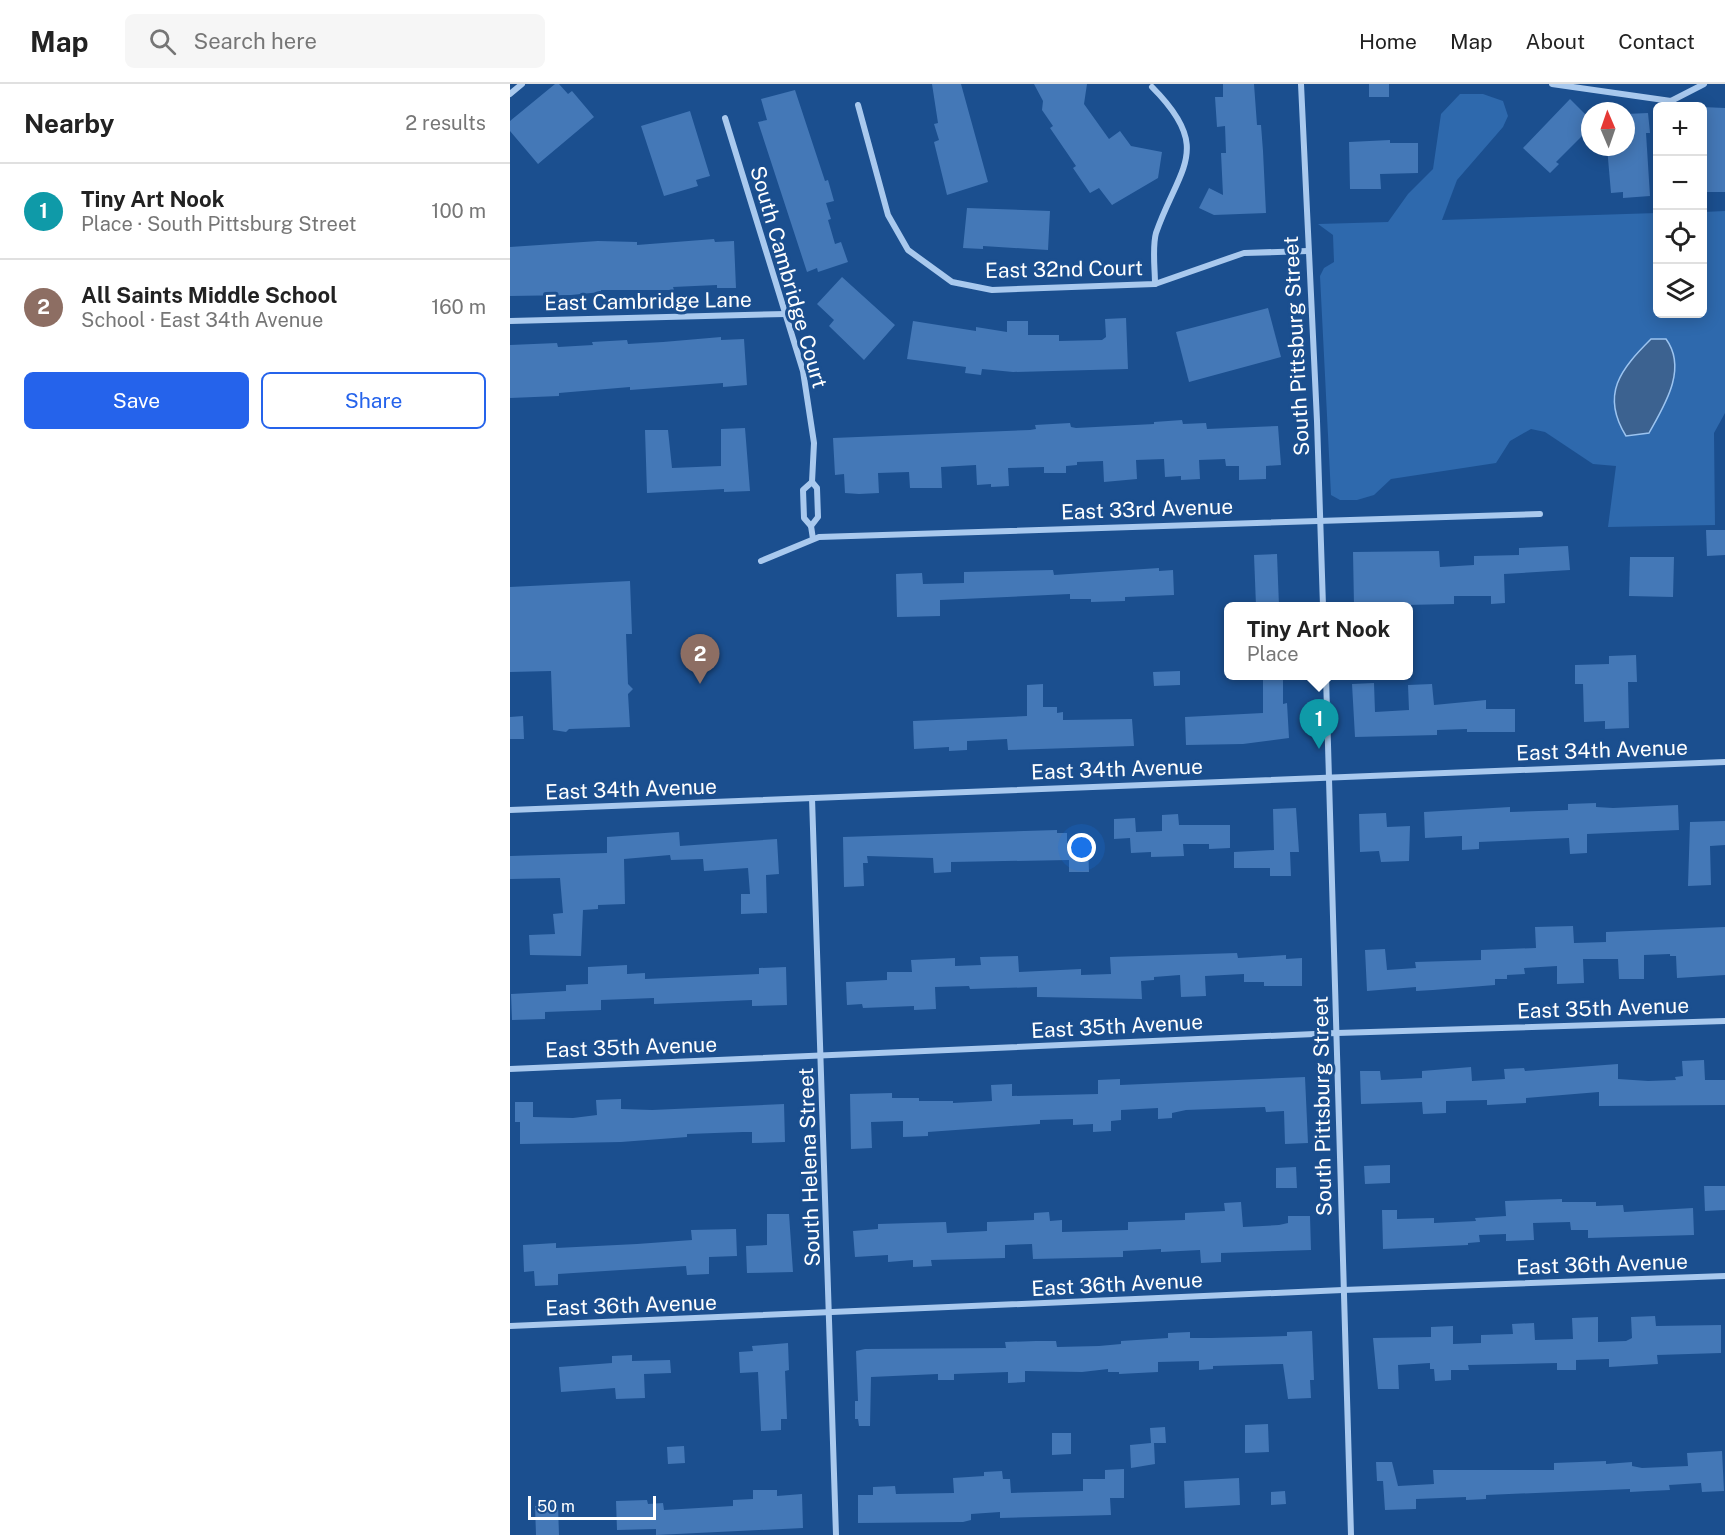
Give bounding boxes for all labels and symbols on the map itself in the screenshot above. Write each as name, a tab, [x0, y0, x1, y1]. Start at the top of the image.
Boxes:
north arrow	[1581, 102, 1635, 156]
street label: South Cambridge Court	[745, 163, 833, 391]
street label: South Pittsburg Street	[1278, 235, 1314, 457]
street label: East 32nd Court	[985, 255, 1143, 283]
street label: East Cambridge Lane	[544, 287, 752, 315]
street label: East 33rd Avenue	[1061, 494, 1233, 524]
pin: 2	[680, 634, 720, 684]
pin: 1	[1300, 700, 1338, 749]
street label: East 34th Avenue	[1516, 735, 1688, 765]
street label: East 34th Avenue	[1031, 754, 1203, 784]
street label: East 34th Avenue	[545, 774, 717, 804]
your location	[1067, 833, 1096, 862]
street label: East 35th Avenue	[1516, 993, 1690, 1023]
street label: South Pittsburg Street	[1308, 996, 1336, 1216]
street label: East 35th Avenue	[1030, 1009, 1204, 1043]
street label: East 35th Avenue	[544, 1032, 718, 1062]
street label: South Helena Street	[793, 1067, 825, 1267]
street label: East 36th Avenue	[1516, 1249, 1688, 1279]
street label: East 36th Avenue	[1031, 1267, 1203, 1301]
street label: East 36th Avenue	[545, 1290, 717, 1320]
scale bar	[528, 1493, 656, 1520]

